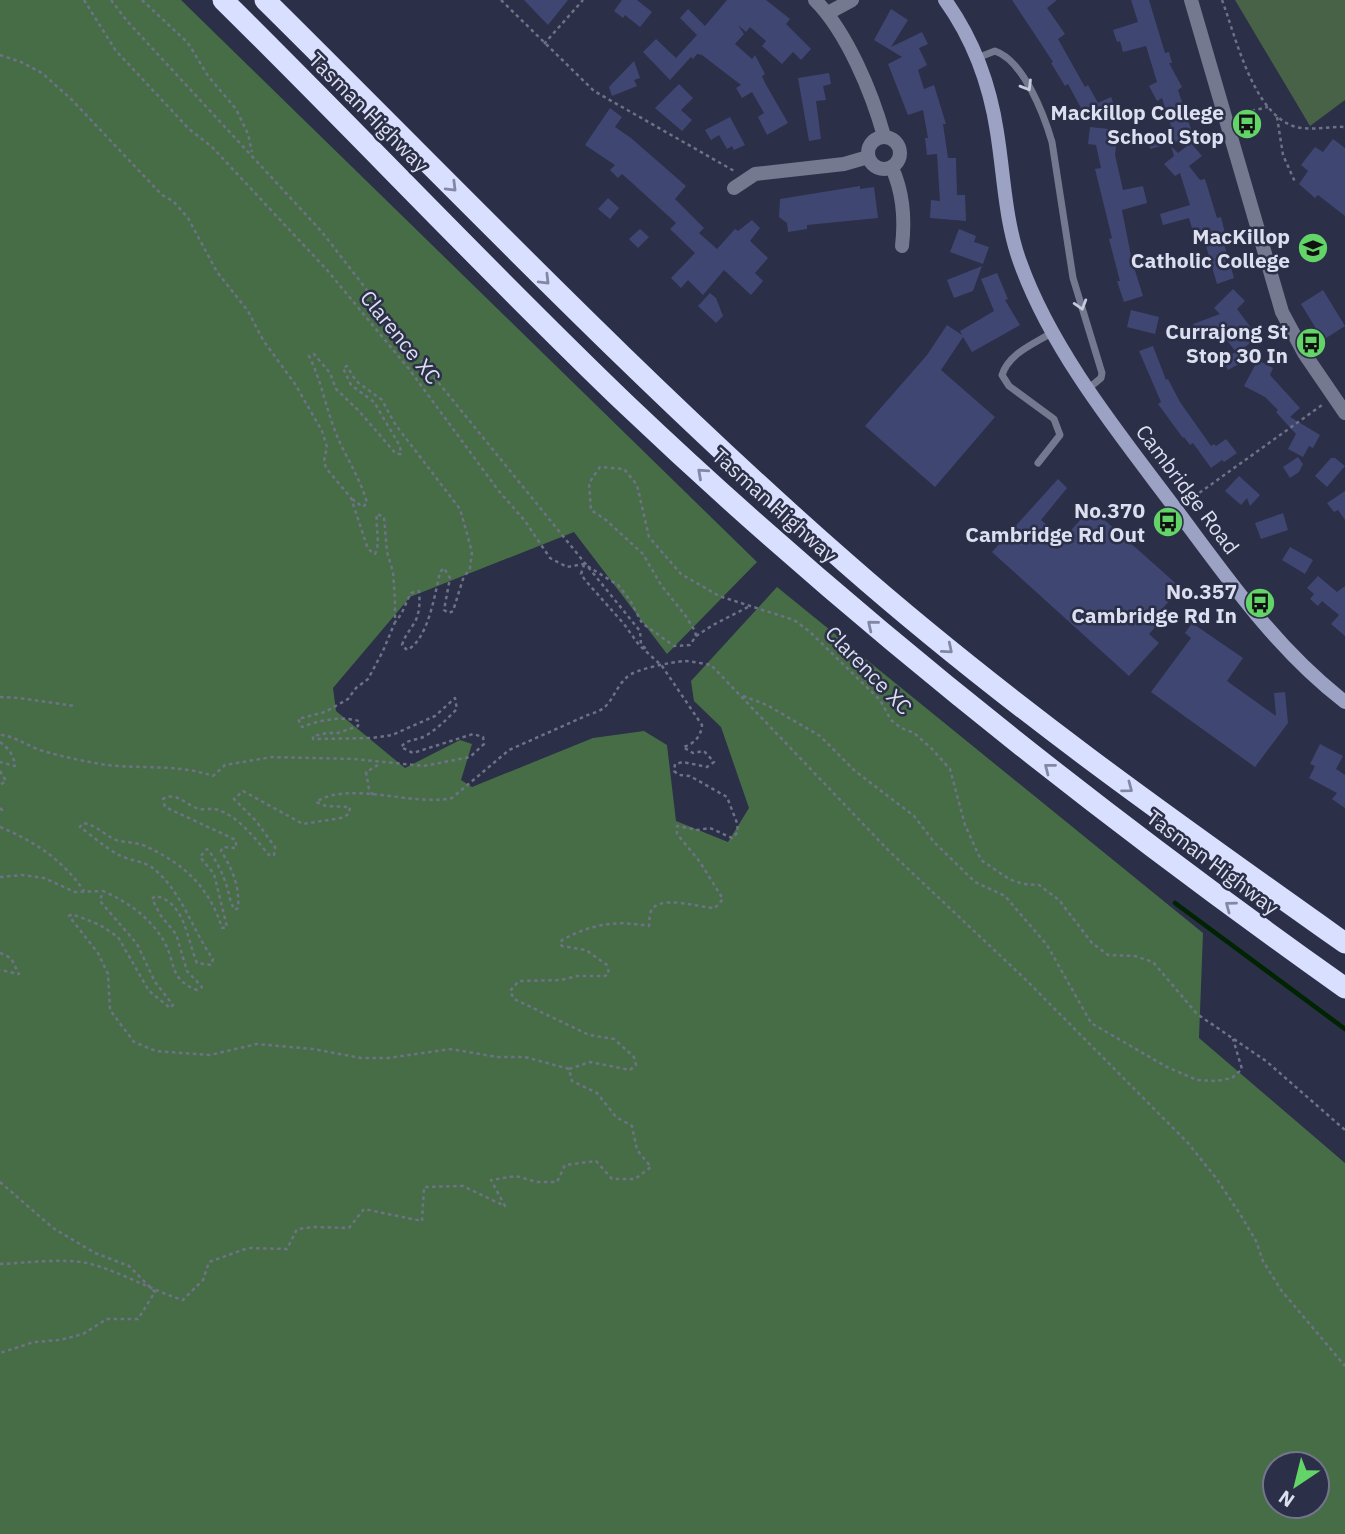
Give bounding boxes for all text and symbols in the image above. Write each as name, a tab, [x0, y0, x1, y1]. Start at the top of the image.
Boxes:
street label: Tasman Highway	[303, 46, 435, 178]
one-way arrow	[1019, 79, 1032, 92]
place label: Mackillop College School Stop	[1051, 98, 1224, 150]
bus stop icon: Mackillop College School Stop	[1230, 107, 1264, 141]
one-way arrow	[444, 178, 457, 191]
place label: MacKillop Catholic College	[1131, 222, 1290, 274]
school or university icon: MacKillop Catholic College	[1296, 231, 1330, 265]
one-way arrow	[537, 272, 550, 285]
street label: Clarence XC	[354, 284, 448, 390]
one-way arrow	[1072, 299, 1087, 311]
place label: Currajong St Stop 30 In	[1165, 317, 1288, 369]
bus stop icon: Currajong St Stop 30 In	[1294, 326, 1328, 360]
street label: Cambridge Road	[1130, 418, 1246, 560]
street label: Tasman Highway	[707, 441, 844, 569]
one-way arrow	[697, 469, 710, 482]
place label: No.370 Cambridge Rd Out	[965, 496, 1145, 548]
bus stop icon: No.370 Cambridge Rd Out	[1151, 505, 1185, 539]
place label: No.357 Cambridge Rd In	[1071, 577, 1237, 629]
bus stop icon: No.357 Cambridge Rd In	[1243, 586, 1277, 620]
street label: Clarence XC	[819, 619, 919, 721]
one-way arrow	[868, 620, 880, 633]
one-way arrow	[939, 641, 952, 653]
one-way arrow	[1044, 764, 1057, 776]
one-way arrow	[1120, 779, 1133, 792]
street label: Tasman Highway	[1141, 803, 1285, 921]
one-way arrow	[1225, 901, 1238, 914]
north arrow	[1261, 1450, 1331, 1520]
text: N	[1274, 1485, 1299, 1513]

